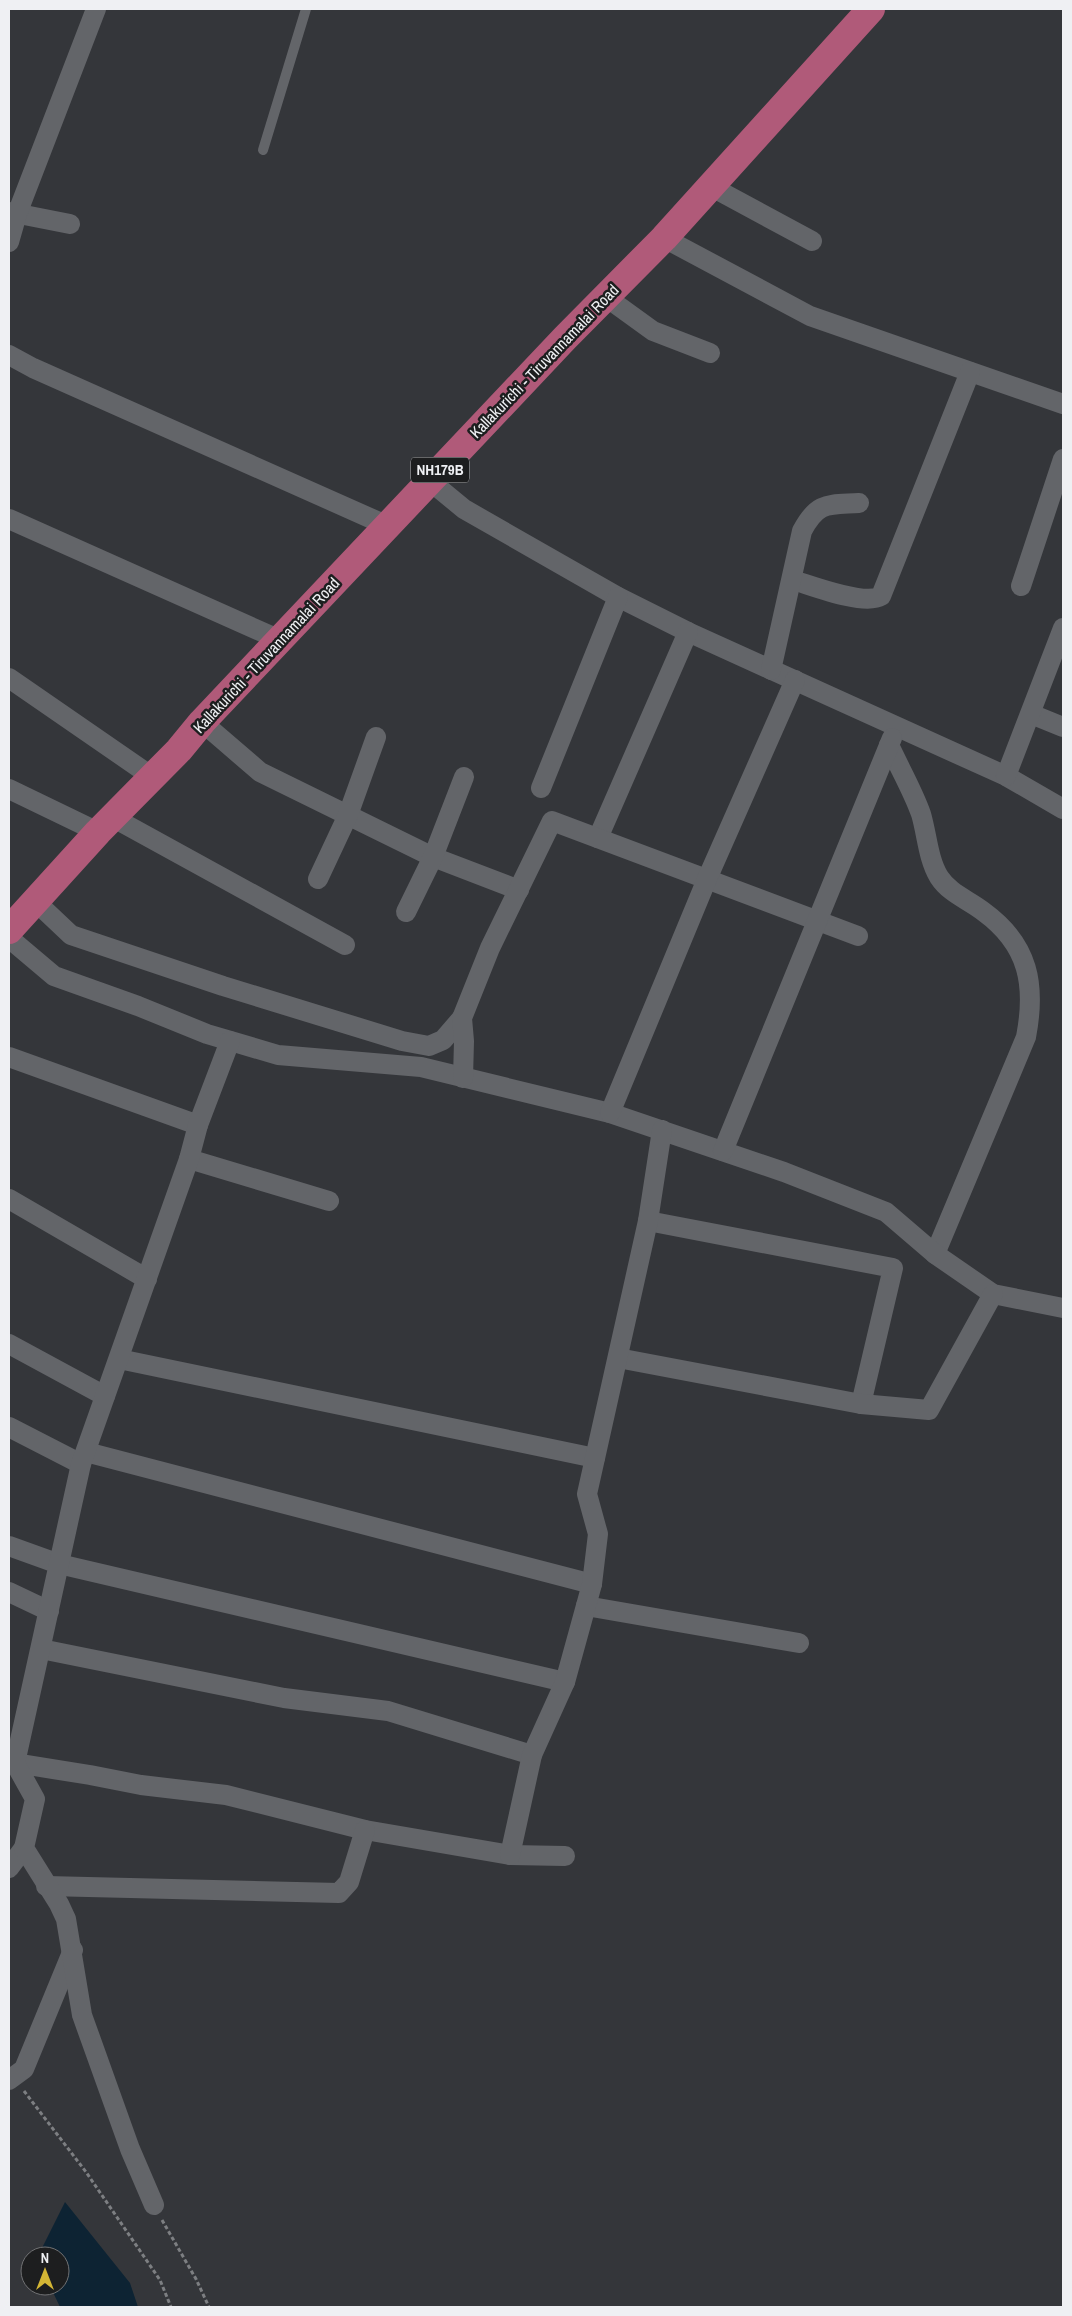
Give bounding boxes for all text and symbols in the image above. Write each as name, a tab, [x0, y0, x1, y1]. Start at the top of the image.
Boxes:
street label: Kallakurichi - Tiruvannamalai Road	[465, 279, 623, 443]
road number: NH179B	[411, 458, 469, 482]
street label: Kallakurichi - Tiruvannamalai Road	[188, 572, 344, 738]
north arrow	[20, 2246, 70, 2296]
text: N	[41, 2249, 49, 2267]

